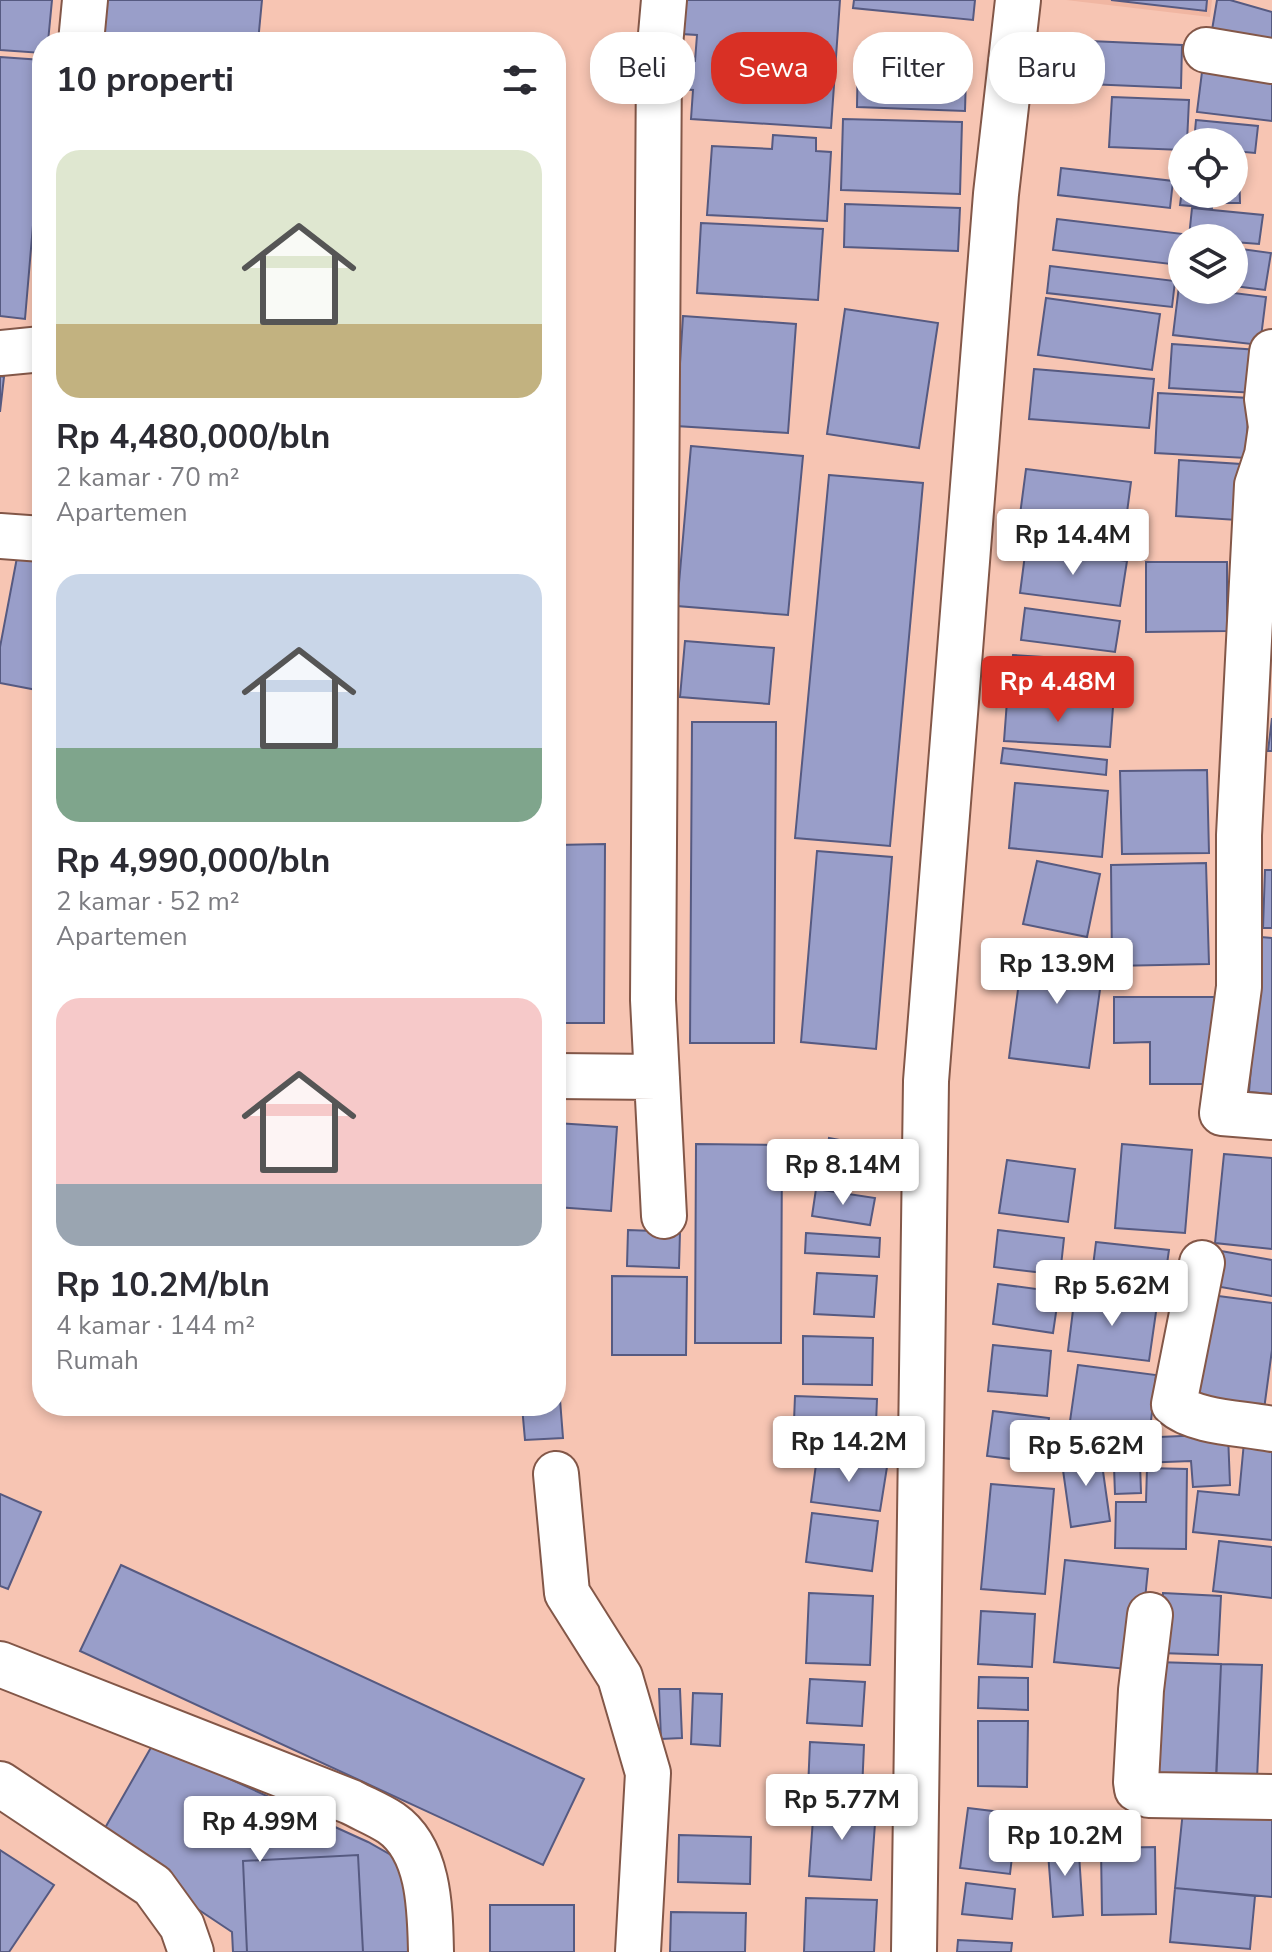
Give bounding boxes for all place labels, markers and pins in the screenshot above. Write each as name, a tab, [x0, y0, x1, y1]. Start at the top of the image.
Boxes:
pin: Rp 14.4M	[990, 509, 1156, 577]
pin: Rp 4.48M	[975, 656, 1141, 724]
pin: Rp 13.9M	[974, 938, 1140, 1006]
pin: Rp 8.14M	[760, 1139, 926, 1207]
pin: Rp 5.62M	[1029, 1260, 1195, 1328]
pin: Rp 14.2M	[766, 1416, 932, 1484]
pin: Rp 5.62M	[1003, 1420, 1169, 1488]
pin: Rp 5.77M	[759, 1774, 925, 1842]
pin: Rp 4.99M	[177, 1796, 343, 1864]
pin: Rp 10.2M	[982, 1810, 1148, 1878]

